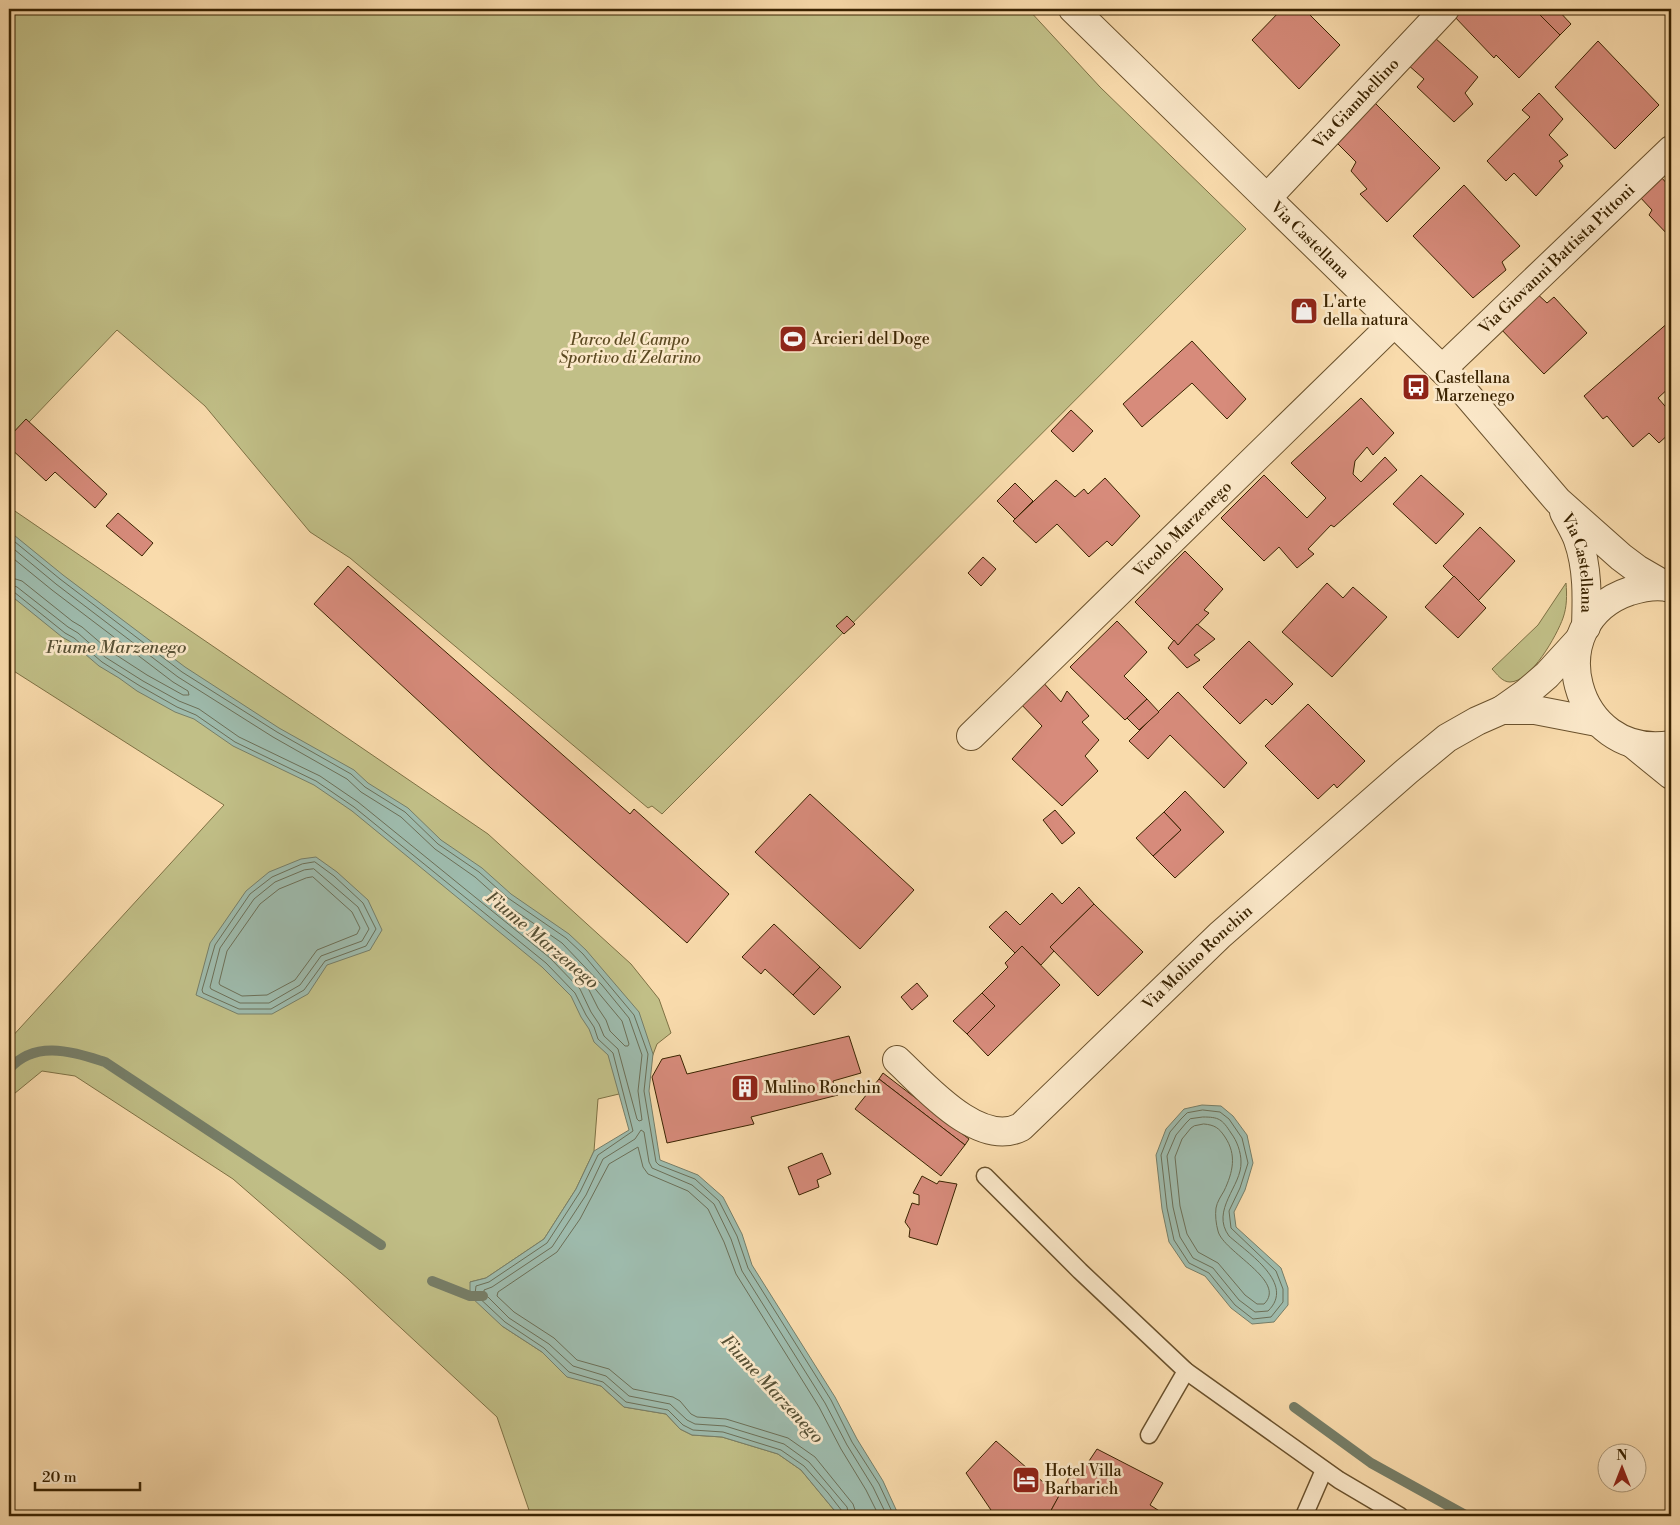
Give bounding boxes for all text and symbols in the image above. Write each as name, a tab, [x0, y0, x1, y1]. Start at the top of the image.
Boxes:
street label: Via Giambellino	[1308, 54, 1404, 154]
street label: Via Giovanni Battista Pittoni	[1474, 180, 1639, 339]
street label: Via Castellana	[1266, 197, 1354, 284]
place label: L'arte della natura	[1323, 292, 1409, 330]
shop icon: L'arte della natura	[1289, 296, 1319, 326]
sports icon: Arcieri del Doge	[778, 324, 808, 354]
place label: Arcieri del Doge	[811, 329, 930, 349]
park label: Parco del Campo Sportivo di Zelarino	[559, 330, 701, 368]
place label: Castellana Marzenego	[1435, 368, 1515, 406]
bus stop icon: Castellana Marzenego	[1401, 372, 1431, 402]
street label: Vicolo Marzenego	[1129, 477, 1236, 582]
street label: Via Castellana	[1556, 509, 1597, 614]
water label: Fiume Marzenego	[45, 636, 187, 659]
water label: Fiume Marzenego	[481, 886, 603, 994]
street label: Via Molino Ronchin	[1138, 901, 1257, 1015]
building icon: Mulino Ronchin	[730, 1073, 760, 1103]
place label: Mulino Ronchin	[764, 1078, 881, 1098]
water label: Fiume Marzenego	[715, 1330, 829, 1448]
north arrow	[1598, 1442, 1648, 1492]
text: N	[1616, 1447, 1628, 1465]
scale bar	[35, 1460, 140, 1492]
place label: Hotel Villa Barbarich	[1044, 1461, 1123, 1499]
hotel icon: Hotel Villa Barbarich	[1011, 1465, 1041, 1495]
text: 20 m	[42, 1468, 77, 1487]

